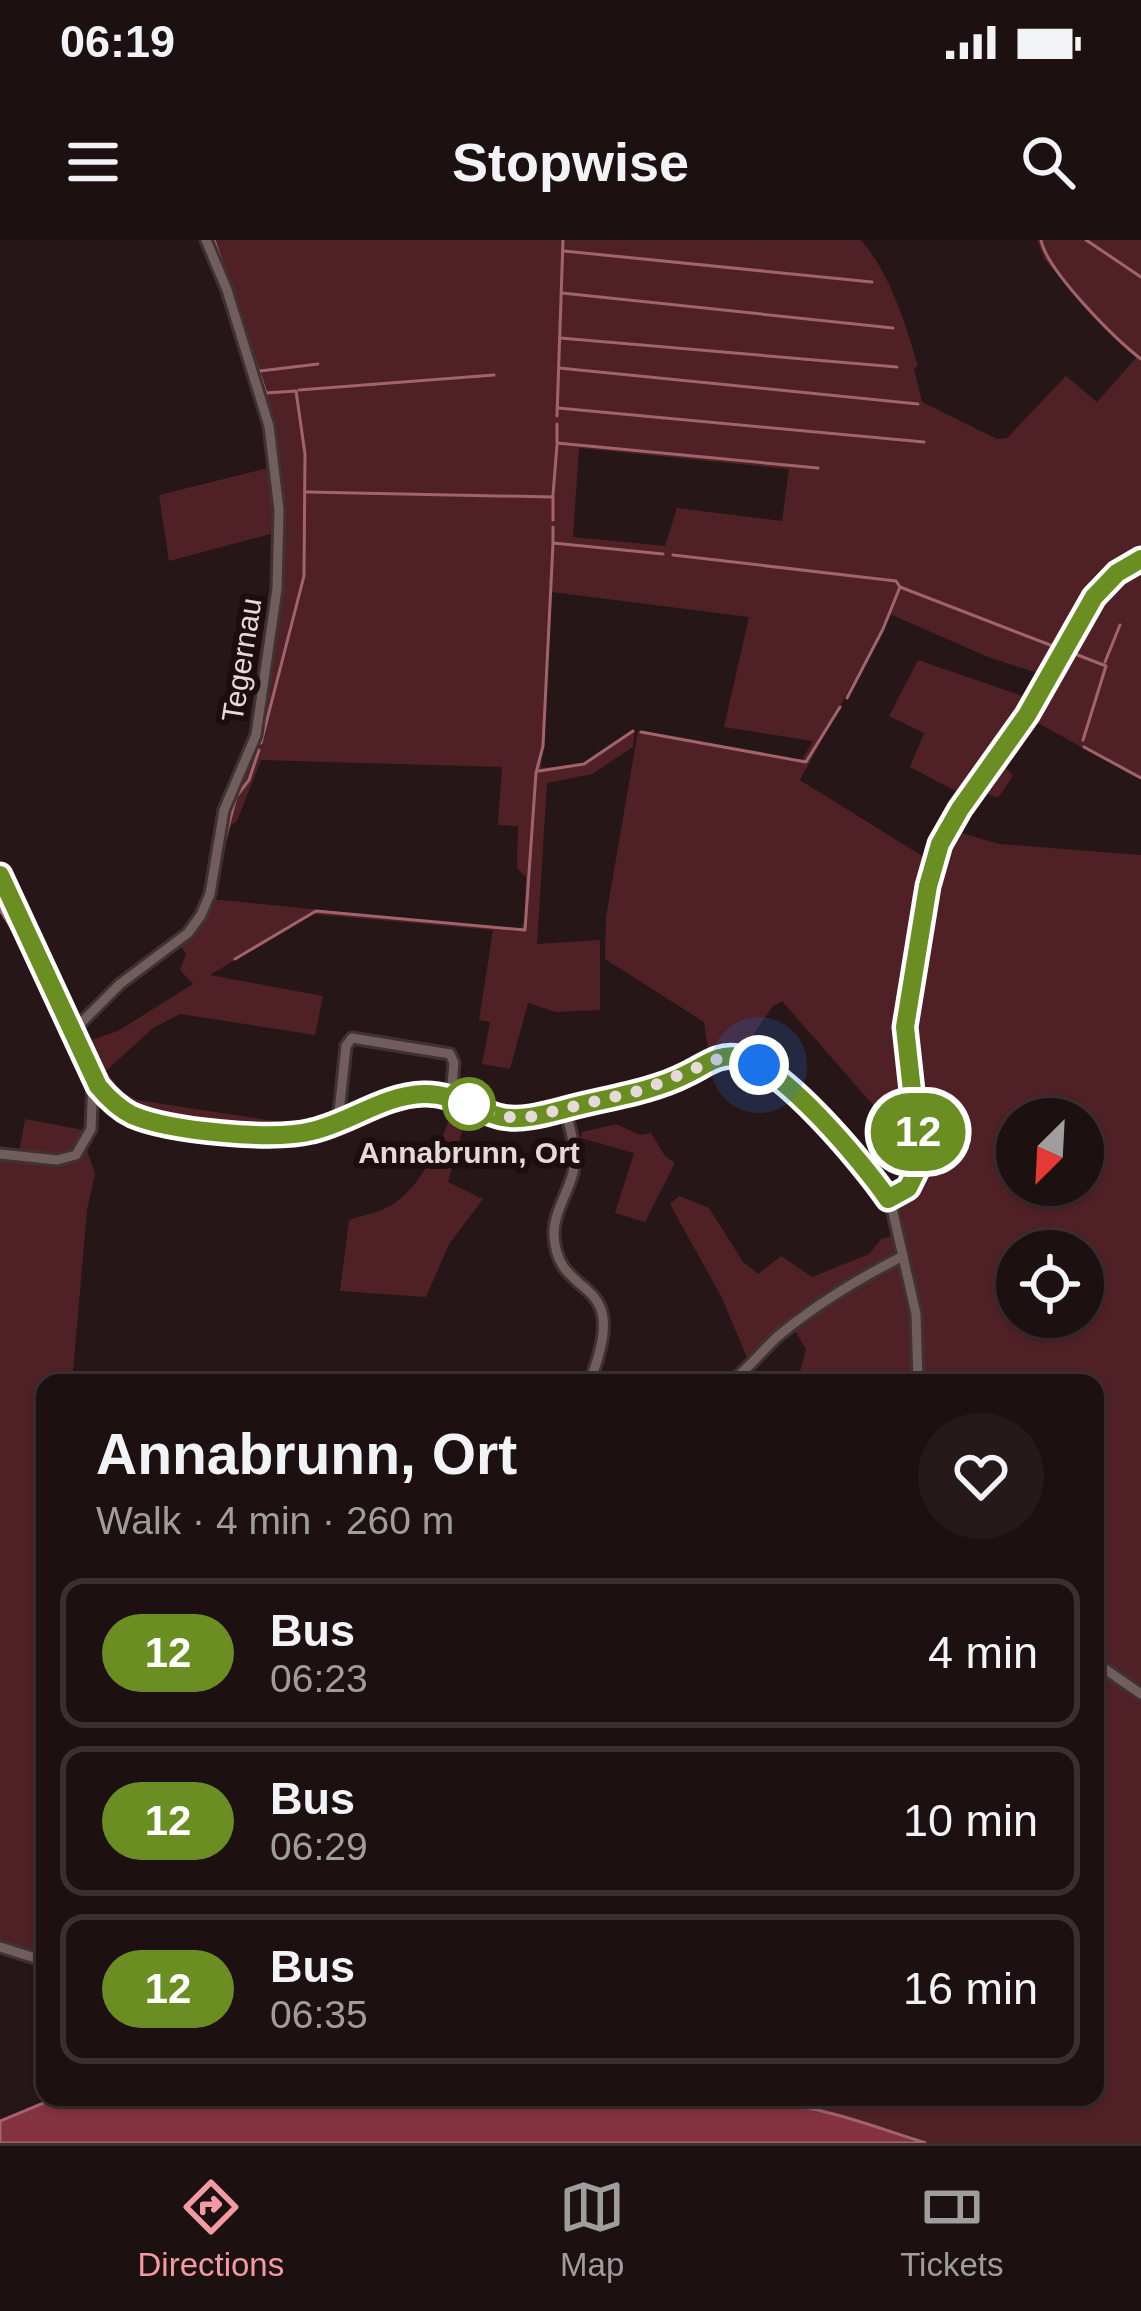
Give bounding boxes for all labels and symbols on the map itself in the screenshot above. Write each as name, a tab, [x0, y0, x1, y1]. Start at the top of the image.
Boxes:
street label: Tegernau	[215, 596, 268, 724]
your location	[729, 1035, 789, 1095]
marker: Annabrunn, Ort	[444, 1079, 494, 1129]
line badge: 12	[864, 1093, 972, 1171]
north arrow	[996, 1098, 1104, 1206]
place label: Annabrunn, Ort	[358, 1136, 580, 1169]

